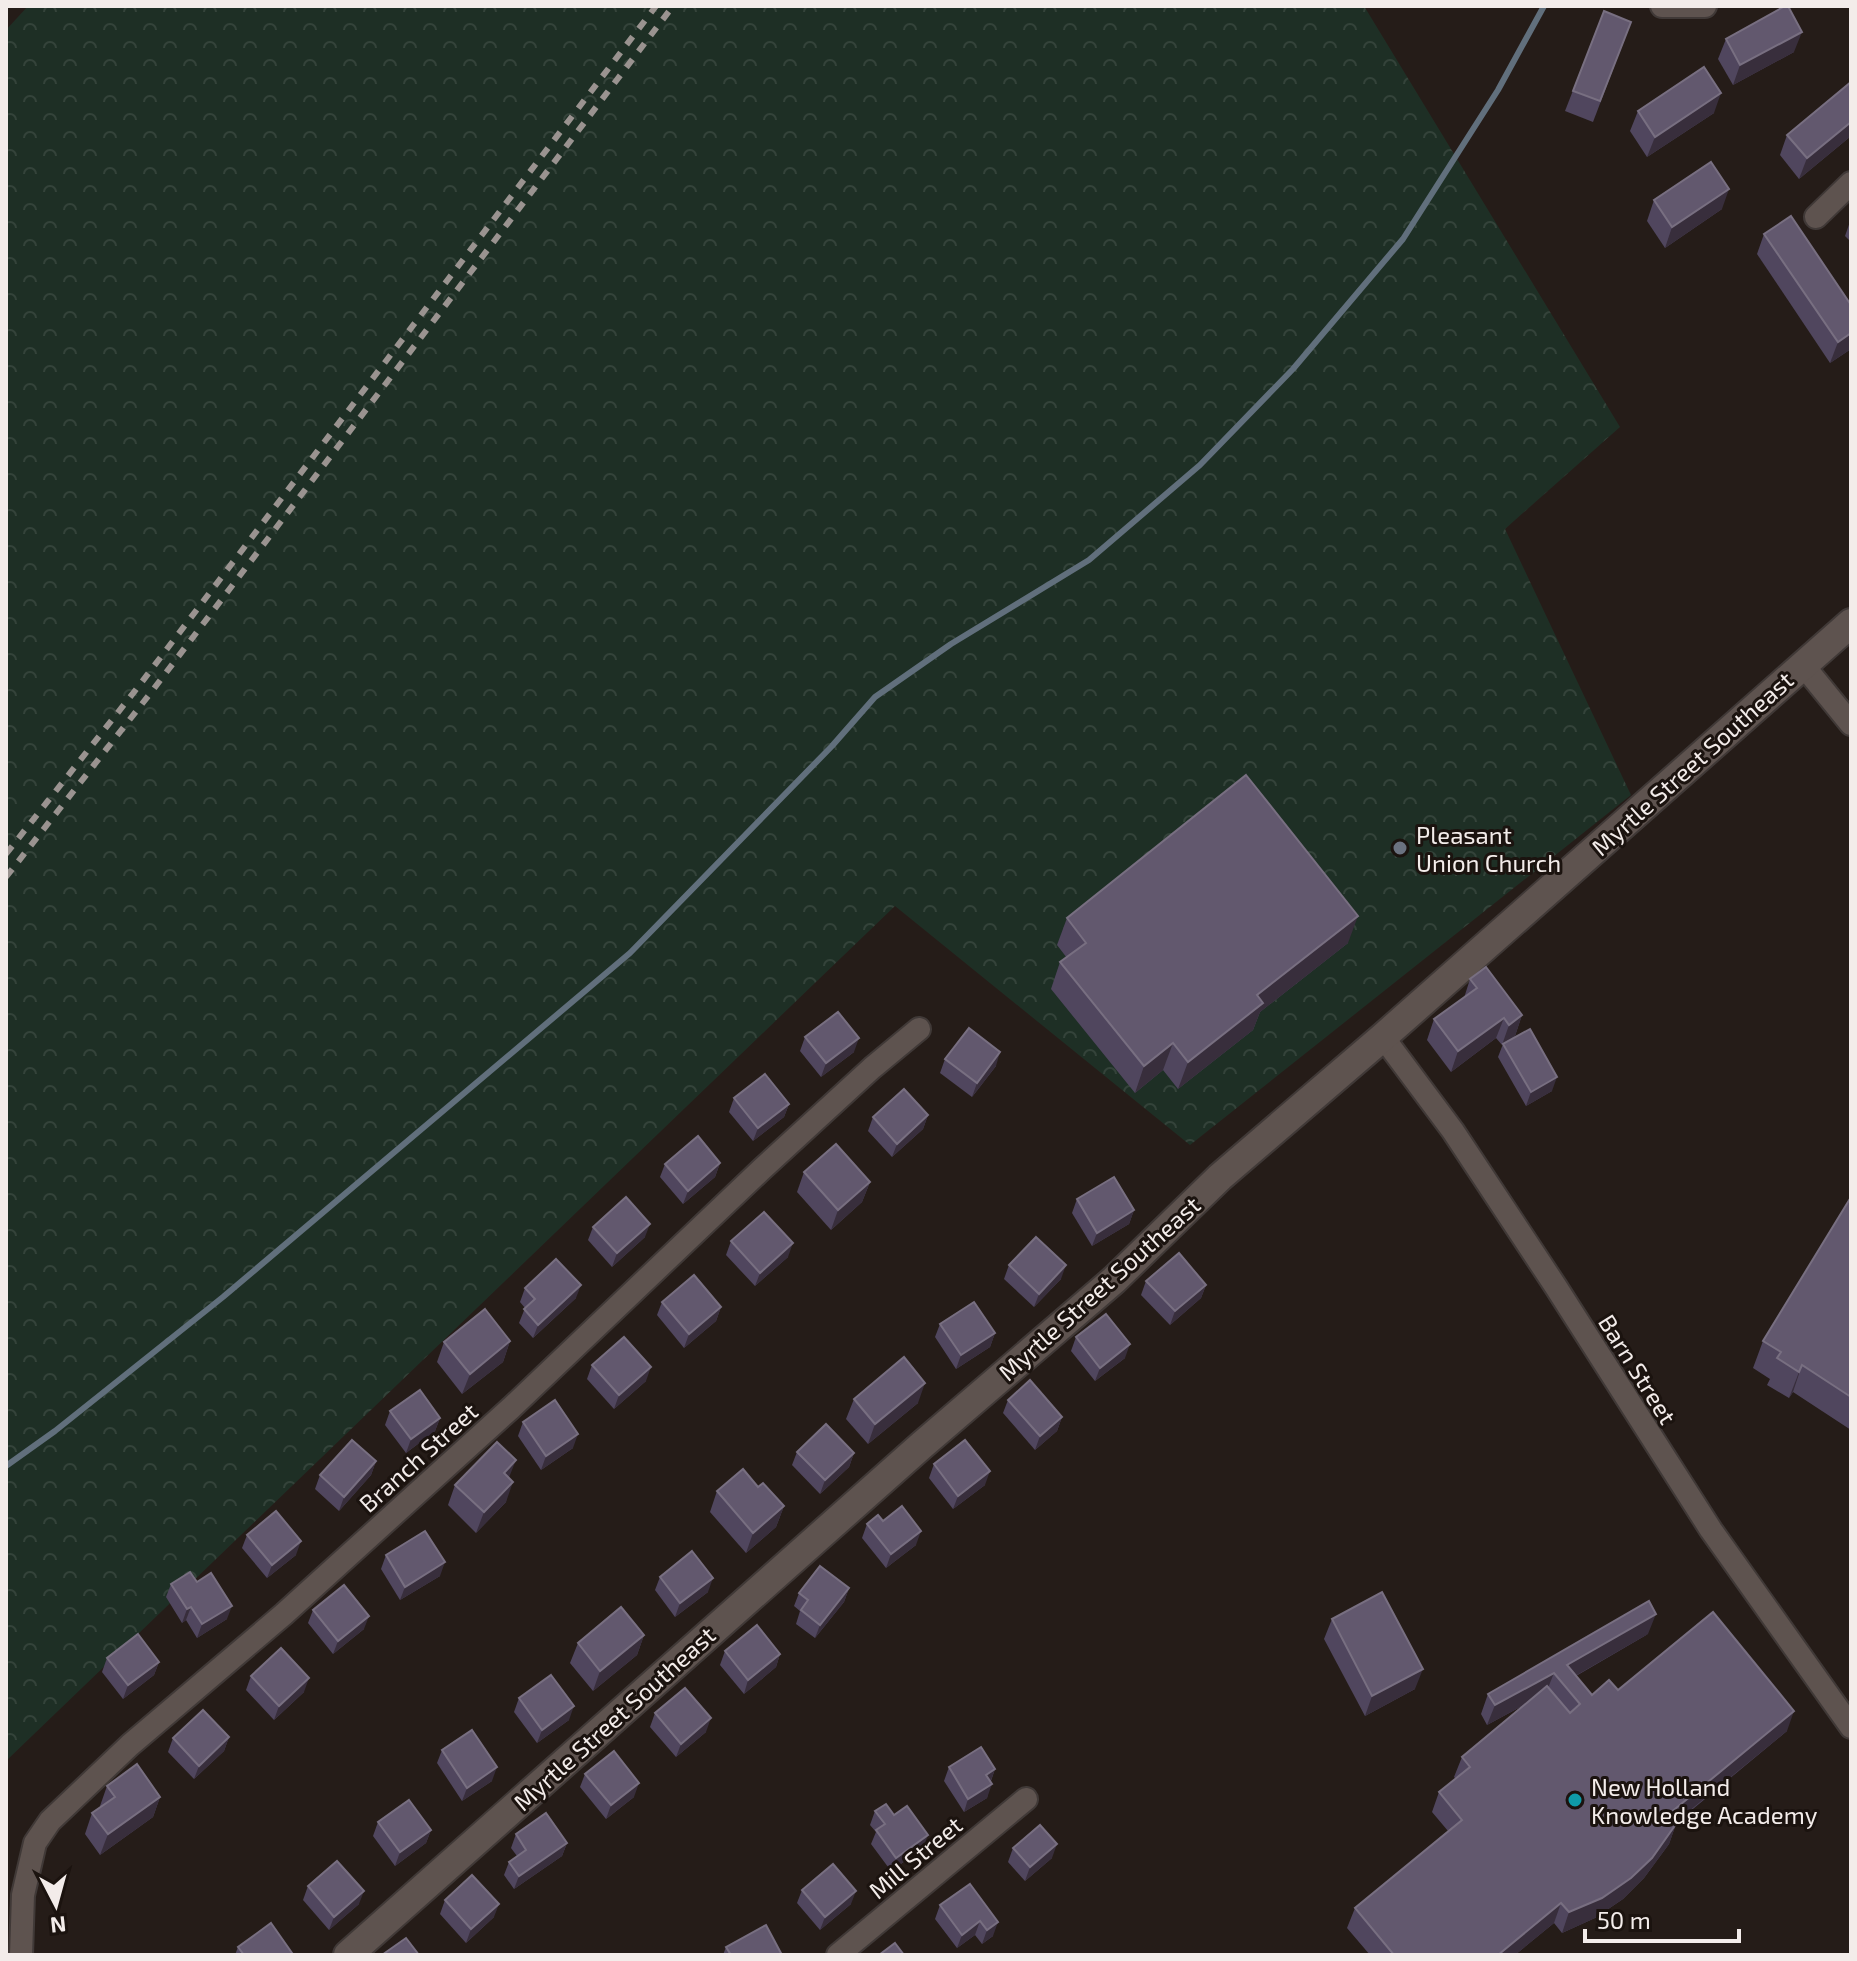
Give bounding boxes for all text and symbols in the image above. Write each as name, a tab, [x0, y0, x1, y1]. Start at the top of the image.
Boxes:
street label: Myrtle Street Southeast	[1585, 665, 1799, 861]
place label: Pleasant Union Church	[1416, 820, 1561, 877]
marker: Pleasant Union Church	[1391, 839, 1409, 857]
street label: Myrtle Street Southeast	[992, 1190, 1206, 1386]
street label: Barn Street	[1593, 1309, 1683, 1429]
street label: Branch Street	[353, 1396, 483, 1518]
street label: Myrtle Street Southeast	[507, 1620, 721, 1816]
place label: New Holland Knowledge Academy	[1591, 1772, 1818, 1829]
marker: New Holland Knowledge Academy	[1566, 1791, 1584, 1809]
street label: Mill Street	[863, 1810, 967, 1904]
north arrow	[16, 1865, 96, 1945]
scale bar	[1585, 1893, 1739, 1943]
text: 50 m	[1597, 1905, 1651, 1934]
text: N	[49, 1912, 67, 1940]

